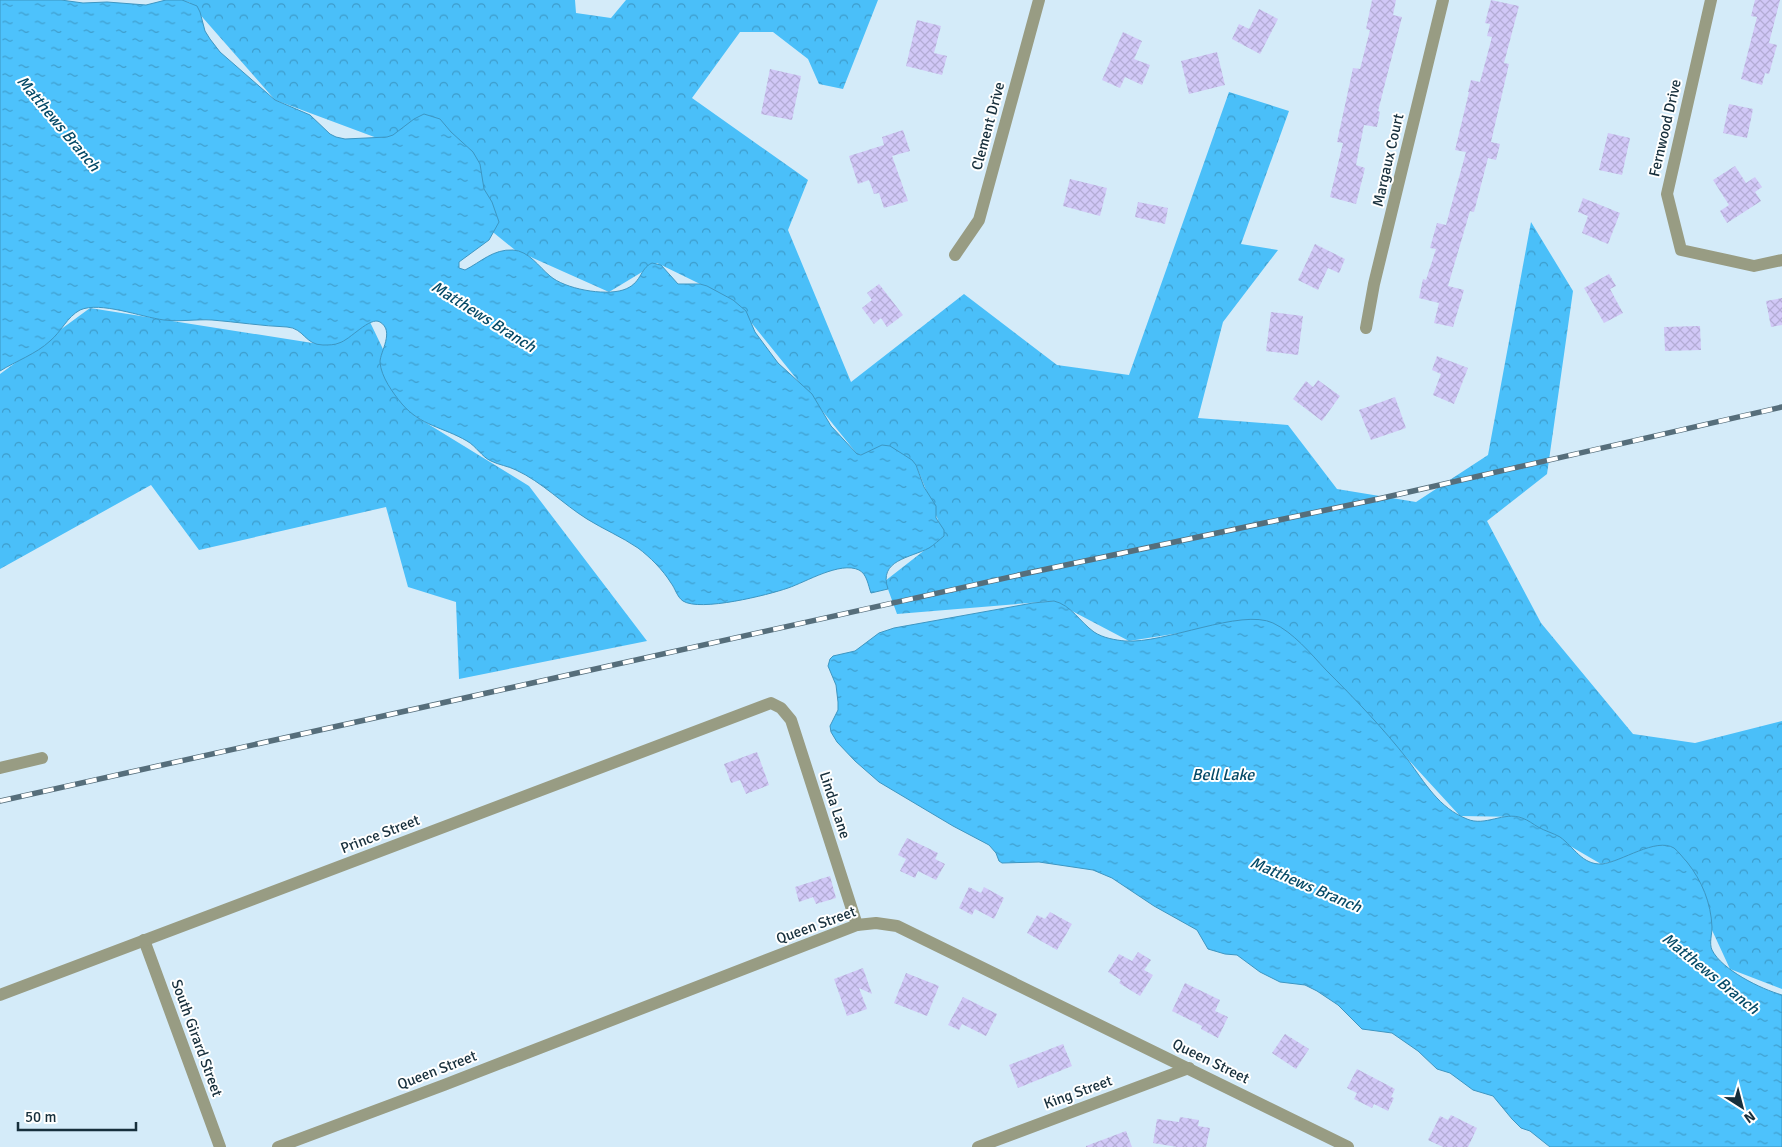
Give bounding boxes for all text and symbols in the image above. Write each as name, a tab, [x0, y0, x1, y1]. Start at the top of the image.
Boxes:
water label: Matthews Branch	[12, 72, 105, 177]
street label: Fernwood Drive	[1645, 78, 1685, 178]
street label: Clement Drive	[968, 80, 1008, 172]
street label: Margaux Court	[1369, 112, 1407, 208]
water label: Matthews Branch	[428, 277, 540, 358]
water label: Bell Lake	[1192, 765, 1255, 785]
street label: Linda Lane	[816, 769, 854, 841]
street label: Prince Street	[338, 811, 422, 857]
water label: Matthews Branch	[1247, 852, 1365, 918]
street label: Queen Street	[774, 902, 858, 948]
water label: Matthews Branch	[1658, 929, 1764, 1020]
street label: South Girard Street	[167, 977, 227, 1099]
street label: Queen Street	[1170, 1035, 1252, 1087]
street label: Queen Street	[395, 1047, 479, 1093]
street label: King Street	[1041, 1071, 1115, 1113]
north arrow	[1717, 1082, 1767, 1132]
scale bar	[18, 1100, 135, 1132]
text: N	[1740, 1107, 1758, 1127]
text: 50 m	[25, 1108, 56, 1126]

